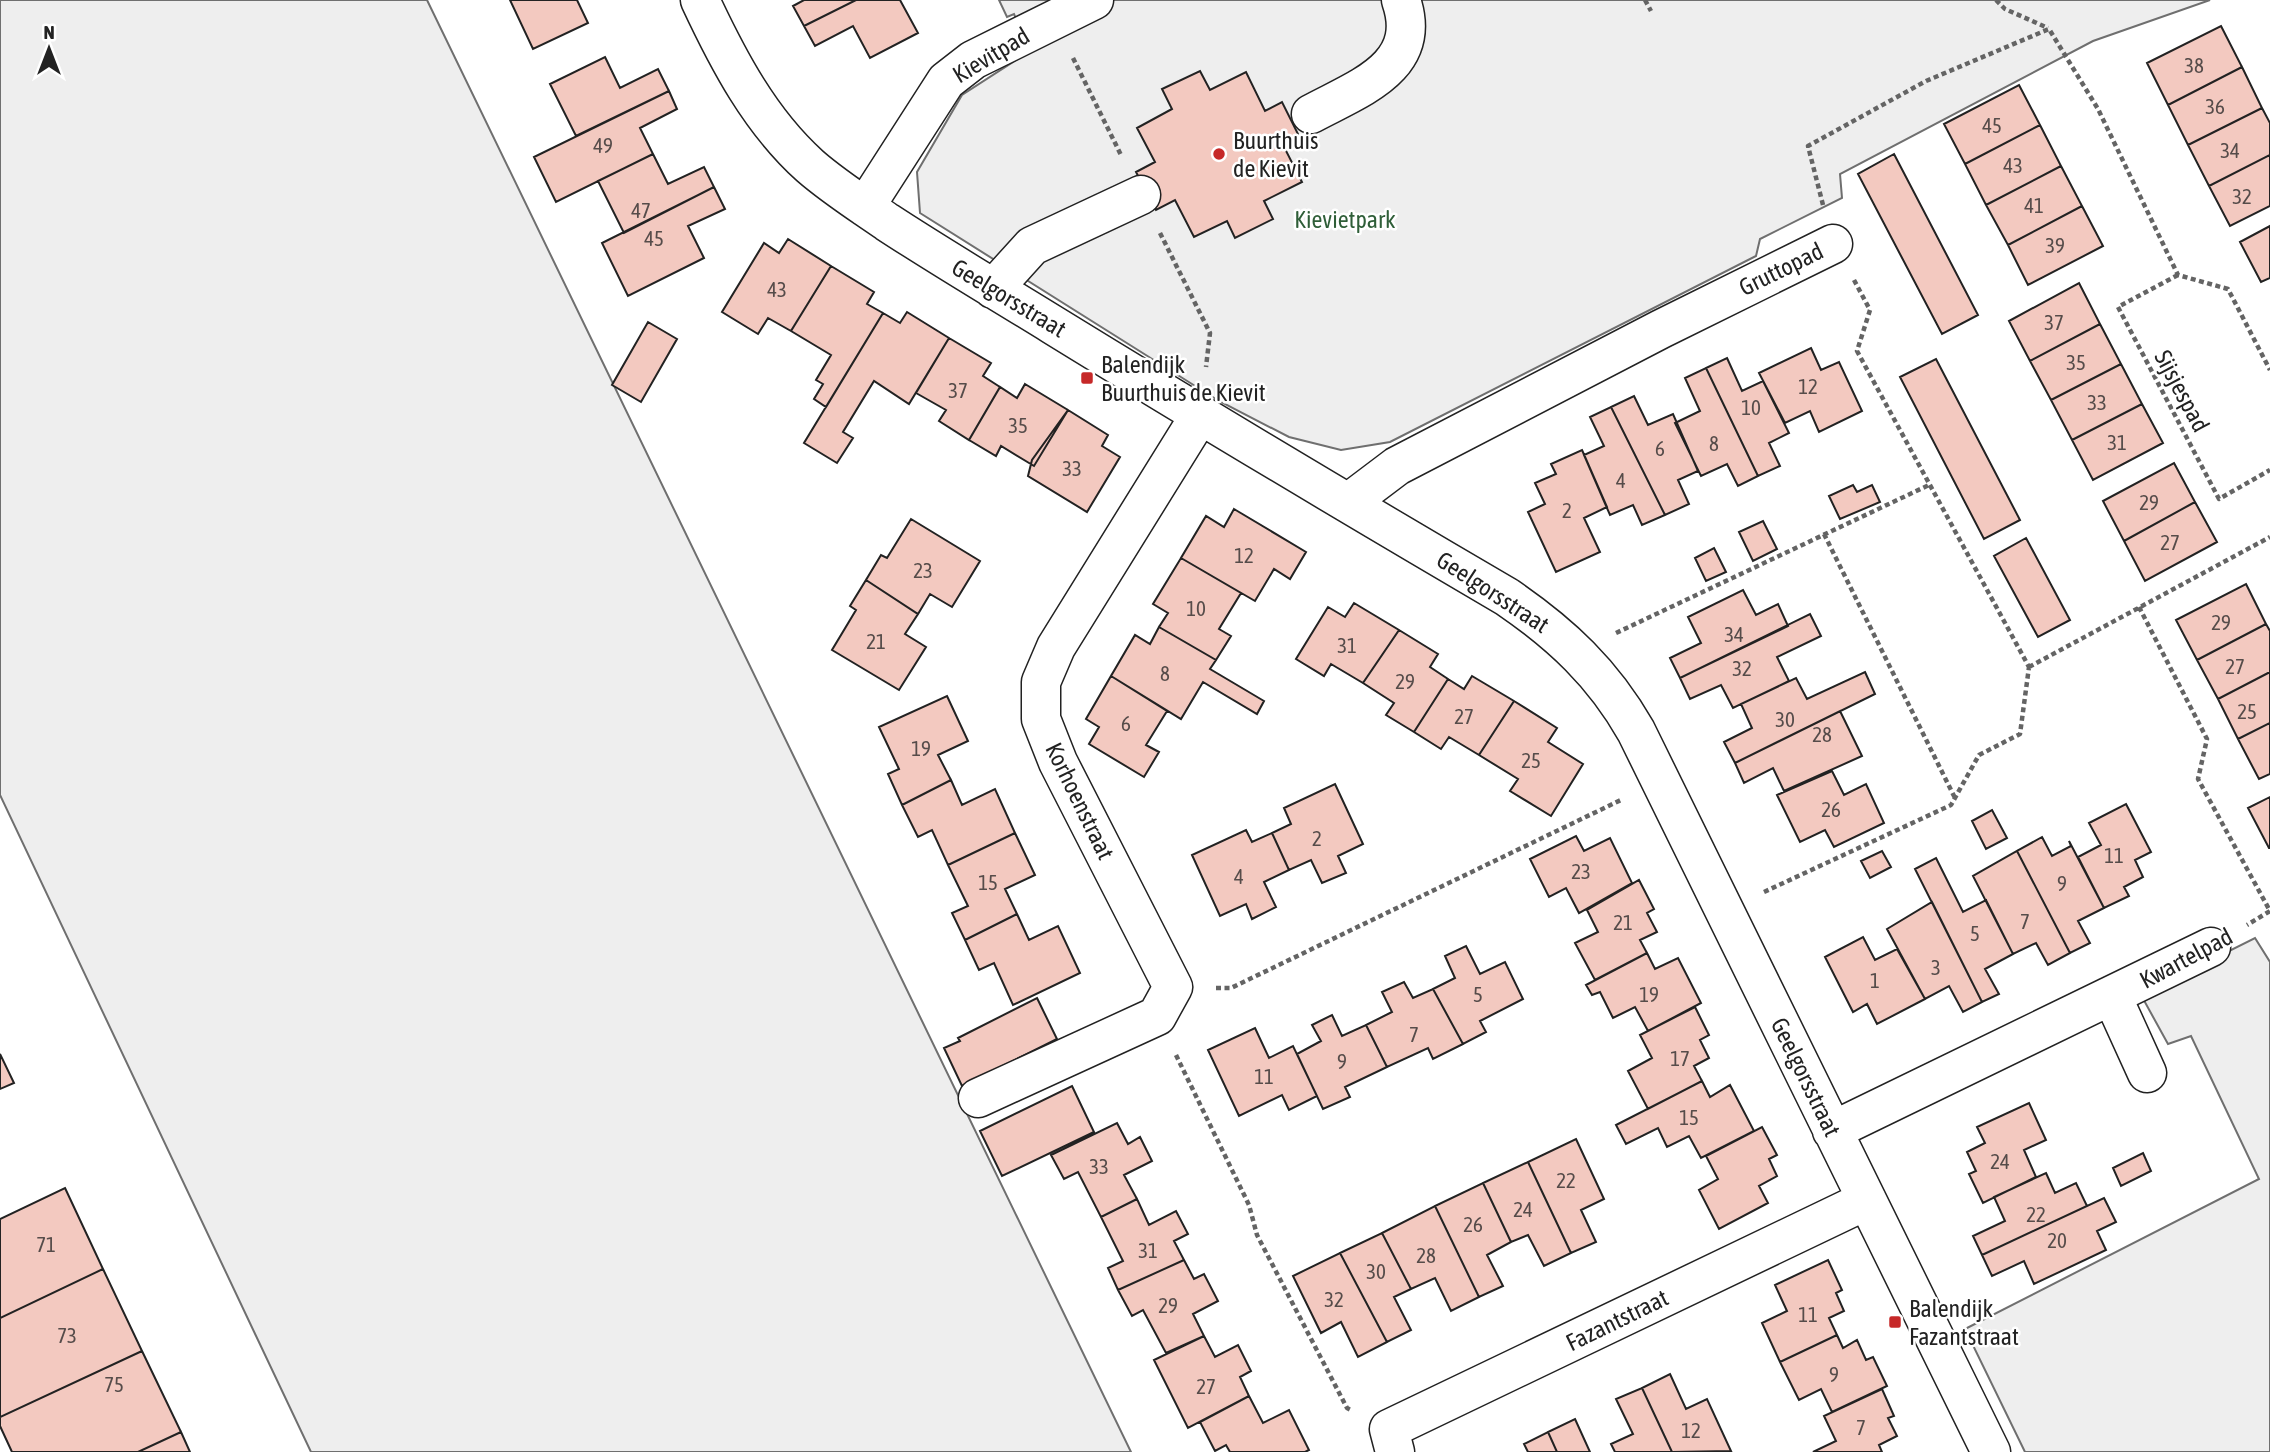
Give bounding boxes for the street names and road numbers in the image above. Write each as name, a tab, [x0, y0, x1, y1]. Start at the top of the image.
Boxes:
street label: Kievitpad	[948, 22, 1034, 88]
street label: Gruttopad	[1735, 237, 1827, 301]
street label: Geelgorsstraat	[947, 253, 1071, 343]
street label: Sijsjespad	[2149, 346, 2215, 436]
street label: Geelgorsstraat	[1432, 546, 1554, 638]
street label: Korhoenstraat	[1040, 738, 1120, 864]
street label: Kwartelpad	[2135, 922, 2237, 994]
street label: Geelgorsstraat	[1766, 1013, 1846, 1141]
street label: Fazantstraat	[1562, 1284, 1672, 1356]

